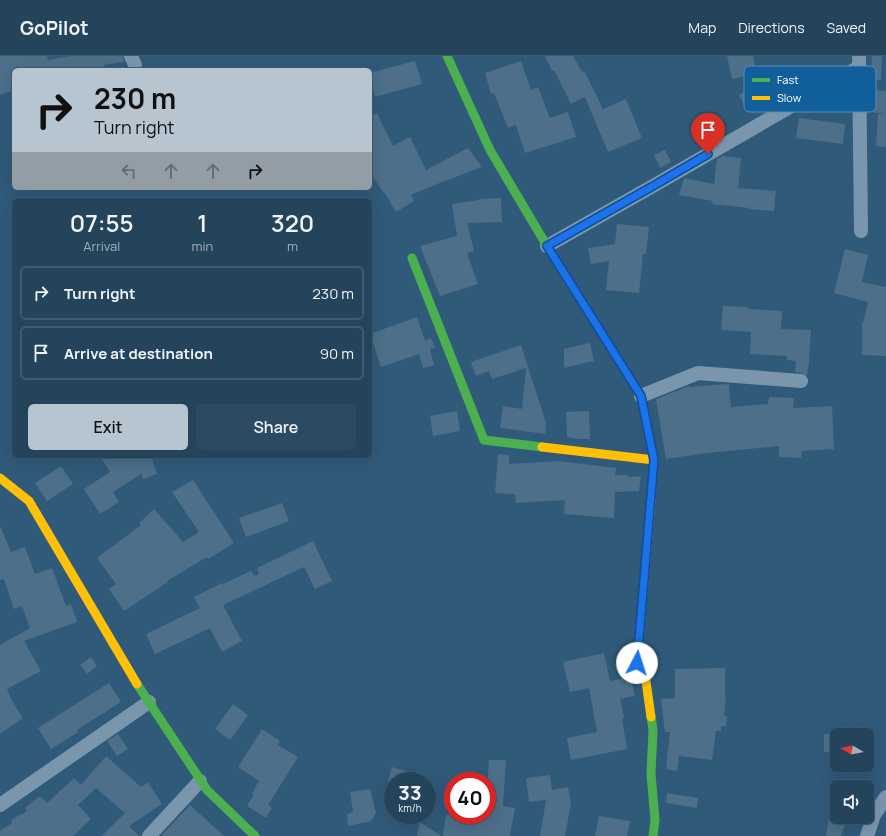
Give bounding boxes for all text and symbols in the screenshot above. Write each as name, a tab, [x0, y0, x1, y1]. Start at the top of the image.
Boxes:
text: GoPilot	[20, 15, 88, 41]
text: Map	[688, 18, 716, 37]
text: Directions	[738, 18, 805, 37]
text: Saved	[827, 18, 866, 37]
legend	[744, 66, 876, 112]
text: Fast	[777, 72, 799, 87]
text: 230 m	[94, 79, 176, 117]
icon: right	[28, 84, 80, 136]
text: Slow	[777, 90, 802, 105]
pin	[691, 113, 725, 154]
text: Turn right	[94, 115, 175, 139]
icon: arrive	[697, 119, 719, 141]
icon: left	[118, 160, 140, 182]
icon: ahead	[160, 160, 182, 182]
icon: ahead	[202, 160, 224, 182]
icon: right	[244, 160, 266, 182]
text: 07:55	[70, 206, 134, 239]
text: 1	[197, 206, 207, 239]
text: 320	[271, 206, 314, 239]
text: Arrival	[83, 237, 120, 255]
text: min	[191, 237, 213, 255]
text: m	[287, 237, 298, 255]
icon: right	[30, 282, 52, 304]
text: Turn right	[64, 283, 135, 304]
text: 230 m	[312, 283, 354, 304]
icon: arrive	[30, 342, 52, 364]
text: Arrive at destination	[64, 343, 213, 364]
text: 90 m	[320, 343, 354, 364]
button: Exit	[28, 404, 188, 450]
button: Share	[196, 404, 356, 450]
position arrow	[616, 642, 658, 684]
north arrow	[830, 728, 874, 772]
map controls	[830, 728, 874, 824]
speed limit sign: 40	[444, 772, 496, 824]
text: 33	[398, 779, 422, 806]
button: sound	[830, 780, 874, 824]
text: km/h	[398, 801, 422, 815]

